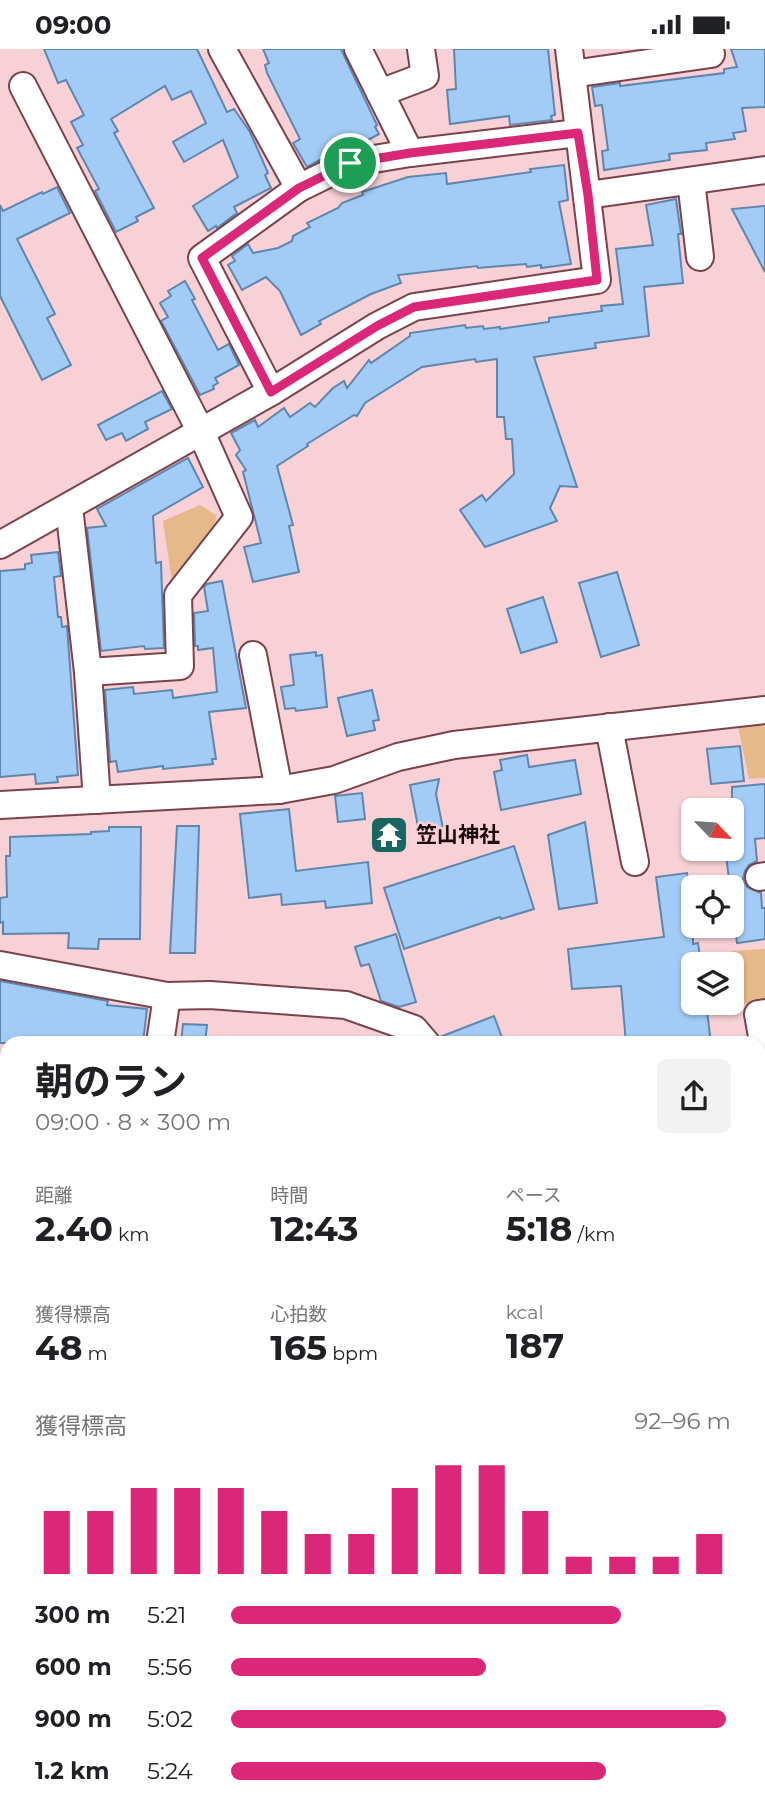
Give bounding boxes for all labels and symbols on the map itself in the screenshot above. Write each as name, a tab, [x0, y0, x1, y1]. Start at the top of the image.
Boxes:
pin	[320, 133, 380, 193]
north arrow	[681, 798, 744, 861]
temple icon: 笠山神社	[368, 814, 410, 856]
place label: 笠山神社	[416, 822, 500, 847]

